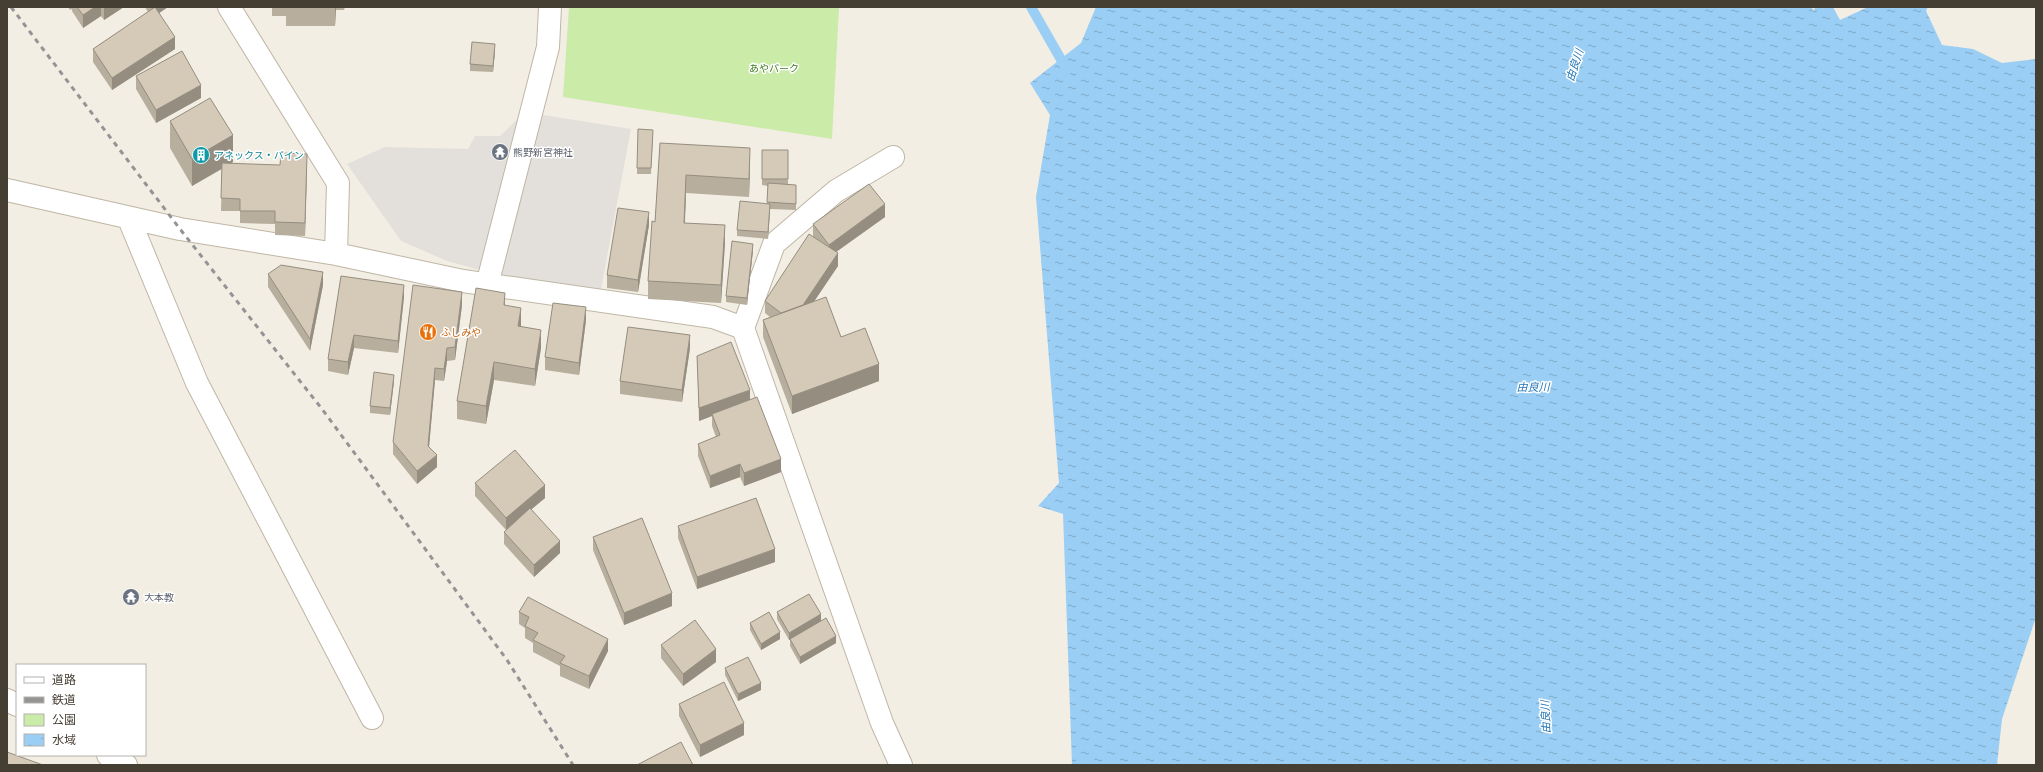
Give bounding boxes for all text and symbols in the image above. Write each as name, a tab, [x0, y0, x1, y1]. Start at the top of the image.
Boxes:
water label: 由良川	[1563, 46, 1586, 83]
park label: あやパーク	[749, 62, 799, 74]
temple icon: 熊野新宮神社	[490, 142, 510, 162]
building icon: アネックス・パイン	[191, 145, 211, 165]
place label: 熊野新宮神社	[513, 146, 573, 158]
place label: アネックス・パイン	[214, 149, 304, 161]
restaurant icon: ふしみや	[418, 322, 438, 342]
place label: ふしみや	[441, 326, 481, 338]
water label: 由良川	[1517, 380, 1550, 393]
temple icon: 大本教	[121, 587, 141, 607]
place label: 大本教	[144, 591, 174, 603]
legend	[16, 664, 146, 756]
text: 道路	[52, 672, 76, 687]
text: 鉄道	[52, 692, 76, 707]
water label: 由良川	[1538, 699, 1552, 734]
text: 公園	[52, 712, 76, 727]
text: 水域	[52, 732, 76, 747]

